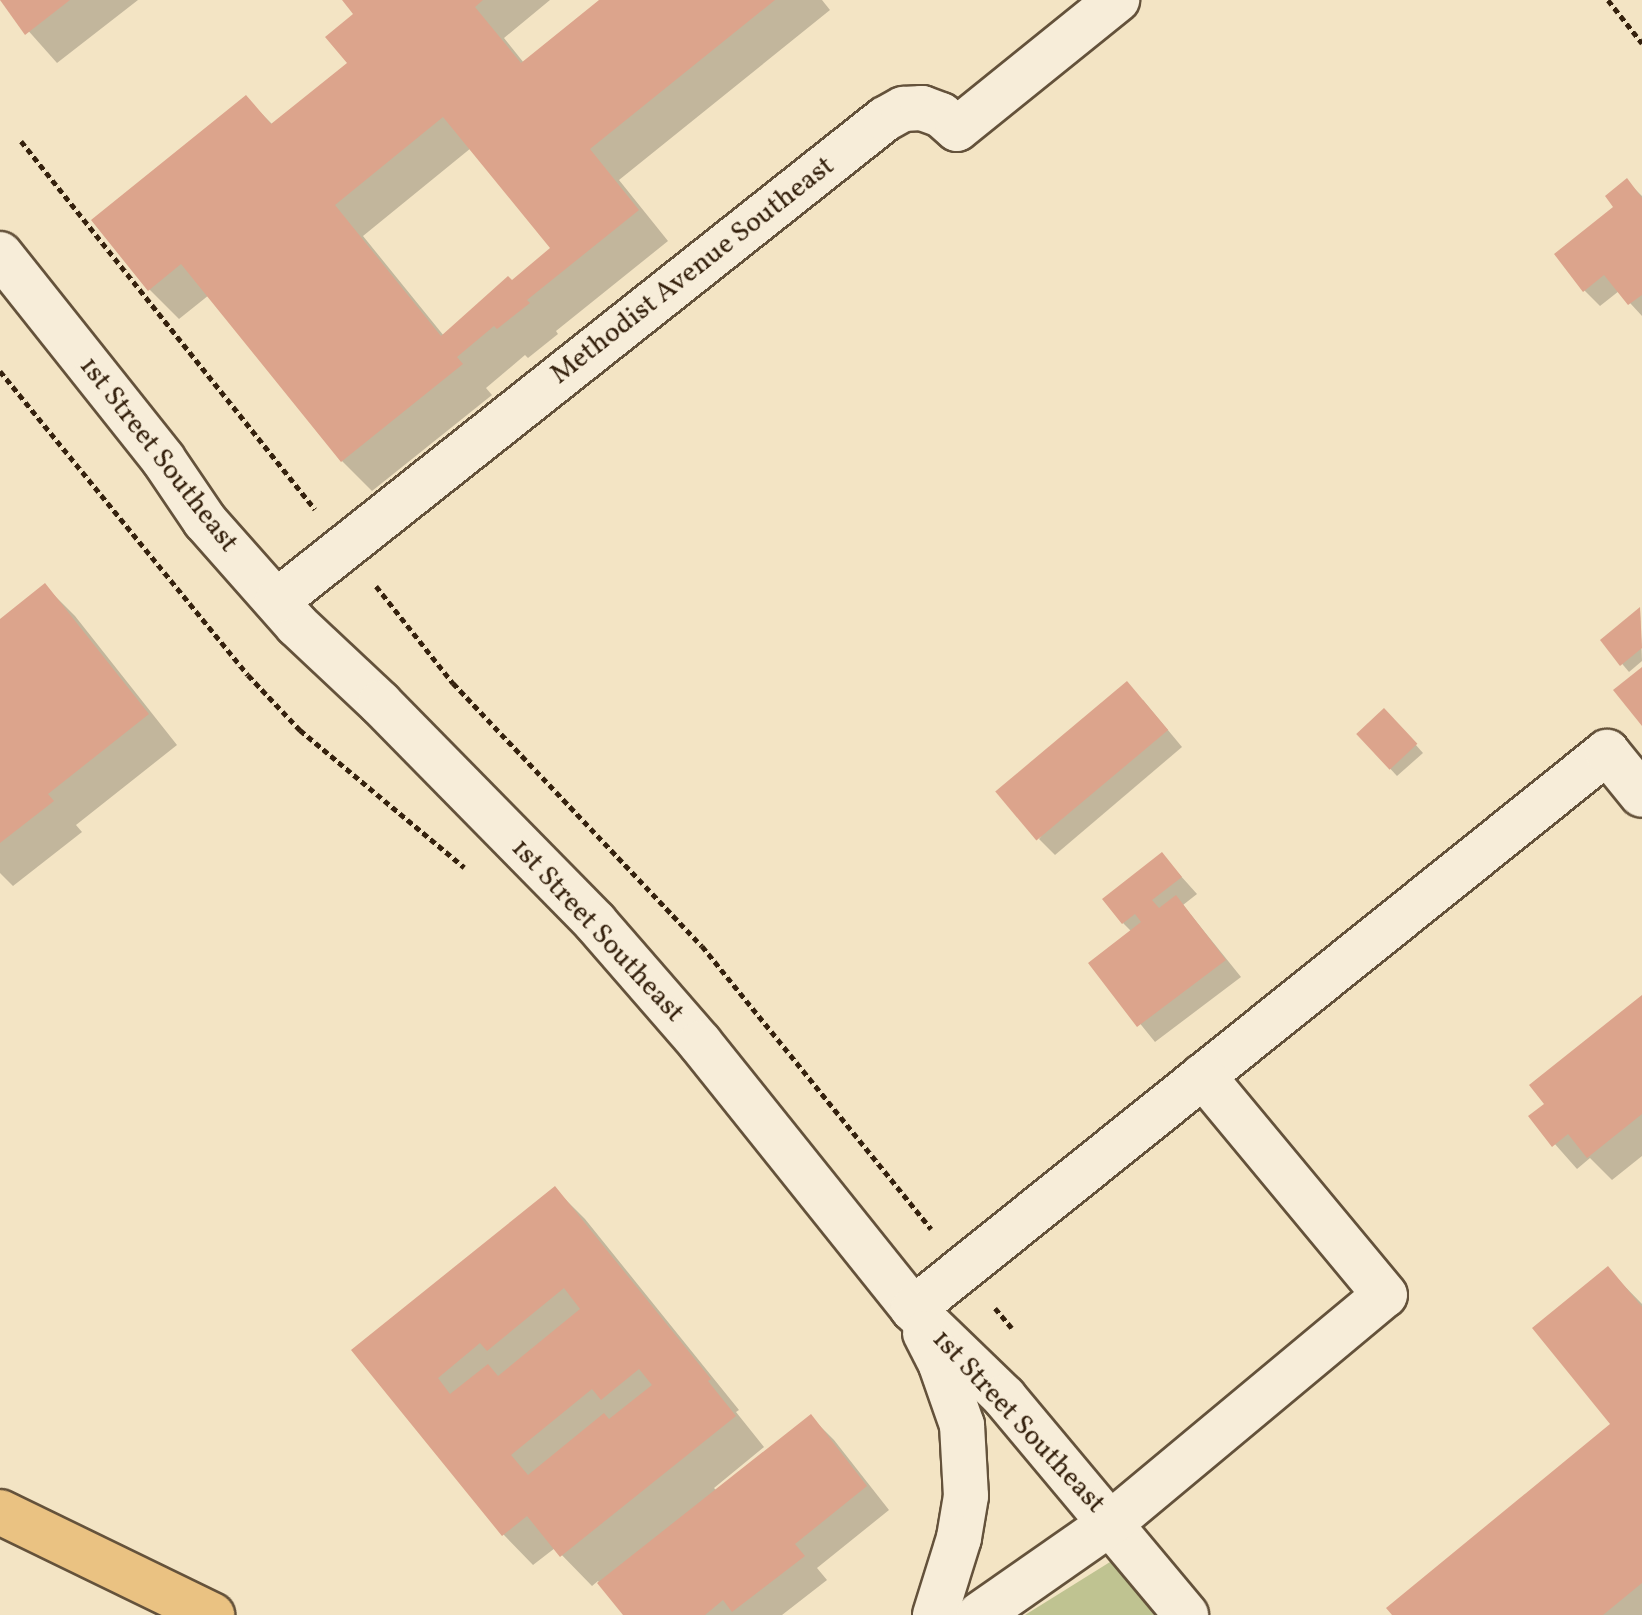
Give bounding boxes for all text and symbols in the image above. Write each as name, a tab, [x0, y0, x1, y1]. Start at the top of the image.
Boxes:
street label: Methodist Avenue Southeast	[544, 150, 842, 392]
street label: 1st Street Southeast	[71, 351, 245, 559]
street label: 1st Street Southeast	[503, 832, 691, 1030]
street label: 1st Street Southeast	[924, 1323, 1112, 1521]

